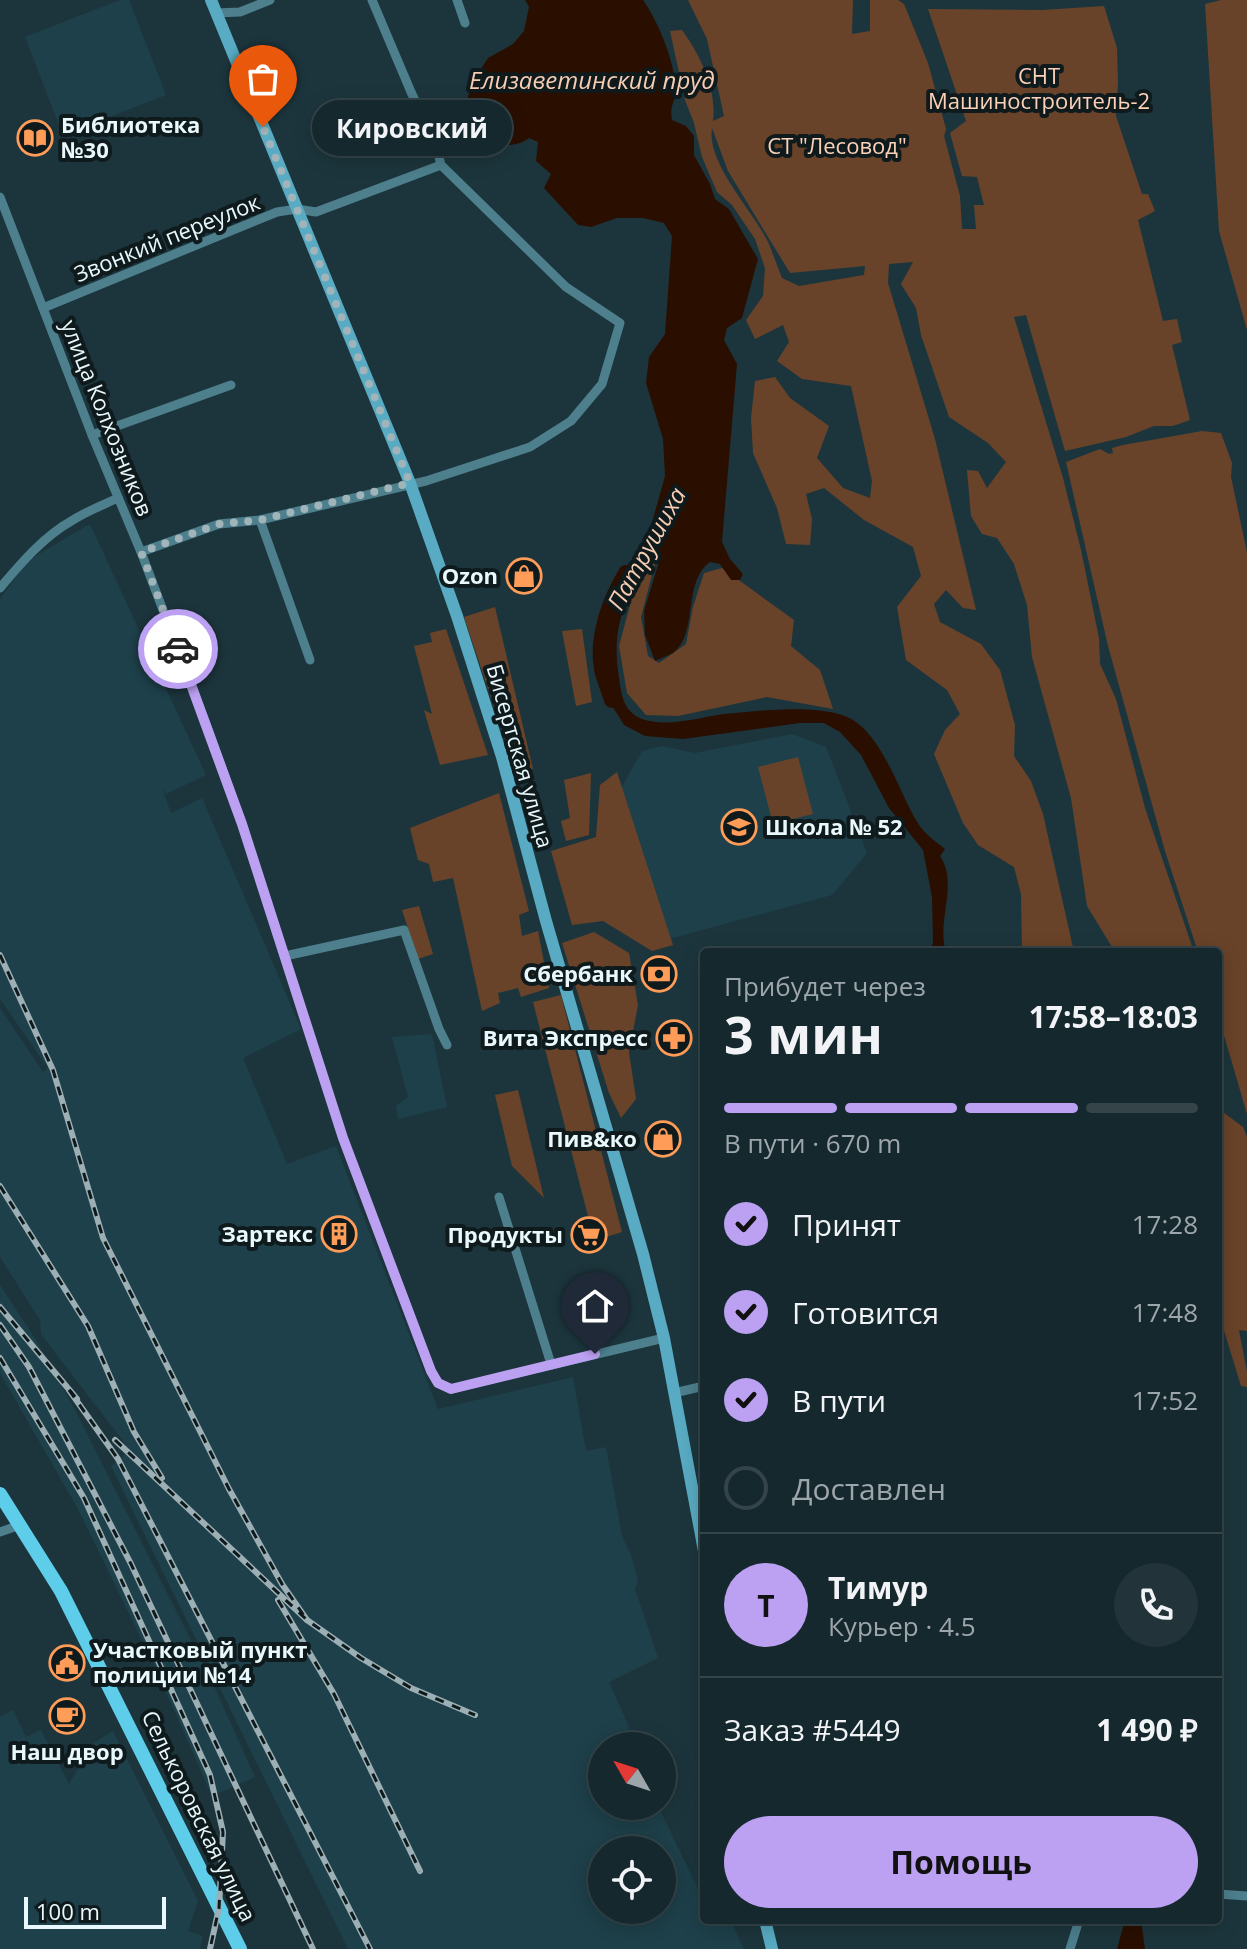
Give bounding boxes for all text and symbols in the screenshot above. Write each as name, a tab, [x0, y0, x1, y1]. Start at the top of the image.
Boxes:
pin	[229, 45, 297, 127]
icon: bag	[241, 57, 285, 101]
park label: СНТ Машиностроитель-2	[928, 60, 1150, 115]
water label: Елизаветинский пруд	[469, 63, 715, 96]
callout: Кировский	[311, 99, 511, 155]
place label: Библиотека №30	[61, 109, 200, 164]
text: Кировский	[336, 110, 488, 146]
library icon: Библиотека №30	[16, 119, 54, 157]
park label: СТ "Лесовод"	[767, 130, 907, 160]
street label: Звонкий переулок	[69, 186, 264, 288]
street label: улица Колхозников	[55, 315, 161, 520]
water label: Патрушиха	[598, 481, 693, 616]
shop icon: Ozon	[505, 557, 543, 595]
place label: Ozon	[442, 560, 498, 590]
courier	[138, 609, 218, 689]
icon: car	[156, 627, 200, 671]
street label: Бисертская улица	[480, 660, 562, 851]
school or university icon: Школа № 52	[720, 808, 758, 846]
place label: Школа № 52	[765, 811, 903, 841]
bank icon: Сбербанк	[640, 955, 678, 993]
place label: Сбербанк	[523, 958, 633, 988]
text: Прибудет через	[724, 968, 926, 1004]
text: 17:58–18:03	[1029, 996, 1198, 1037]
text: 3 мин	[724, 998, 883, 1069]
pharmacy icon: Вита Экспресс	[655, 1019, 693, 1057]
place label: Вита Экспресс	[483, 1022, 648, 1052]
shop icon: Пив&ко	[644, 1120, 682, 1158]
place label: Пив&ко	[547, 1123, 637, 1153]
text: В пути · 670 m	[724, 1125, 901, 1161]
icon: check	[724, 1202, 768, 1246]
text: Принят	[792, 1204, 901, 1245]
text: 17:28	[1132, 1206, 1198, 1242]
building icon: Зартекс	[320, 1215, 358, 1253]
supermarket icon: Продукты	[570, 1216, 608, 1254]
place label: Зартекс	[221, 1218, 313, 1248]
place label: Продукты	[447, 1219, 563, 1249]
pin	[561, 1272, 629, 1354]
icon: home	[573, 1284, 617, 1328]
icon: check	[724, 1290, 768, 1334]
text: Готовится	[792, 1292, 939, 1333]
text: 17:48	[1132, 1294, 1198, 1330]
icon: check	[724, 1378, 768, 1422]
text: В пути	[792, 1380, 886, 1421]
text: 17:52	[1132, 1382, 1198, 1418]
text: Доставлен	[792, 1468, 946, 1509]
button: phone	[1114, 1563, 1198, 1647]
text: Тимур	[828, 1567, 928, 1608]
text: Т	[757, 1585, 775, 1626]
text: Курьер · 4.5	[828, 1608, 976, 1644]
place label: Участковый пункт полиции №14	[93, 1634, 307, 1689]
public building icon: Участковый пункт полиции №14	[48, 1644, 86, 1682]
cafe icon: Наш двор	[48, 1697, 86, 1735]
street label: Селькоровская улица	[136, 1705, 264, 1926]
text: Заказ #5449	[724, 1709, 901, 1750]
text: 1 490 ₽	[1096, 1709, 1198, 1750]
north arrow	[588, 1732, 676, 1820]
map controls	[588, 1732, 676, 1924]
place label: Наш двор	[10, 1736, 124, 1766]
button: Помощь	[724, 1816, 1198, 1908]
button: locate	[588, 1836, 676, 1924]
scale bar	[24, 1893, 166, 1929]
text: 100 m	[36, 1896, 100, 1926]

